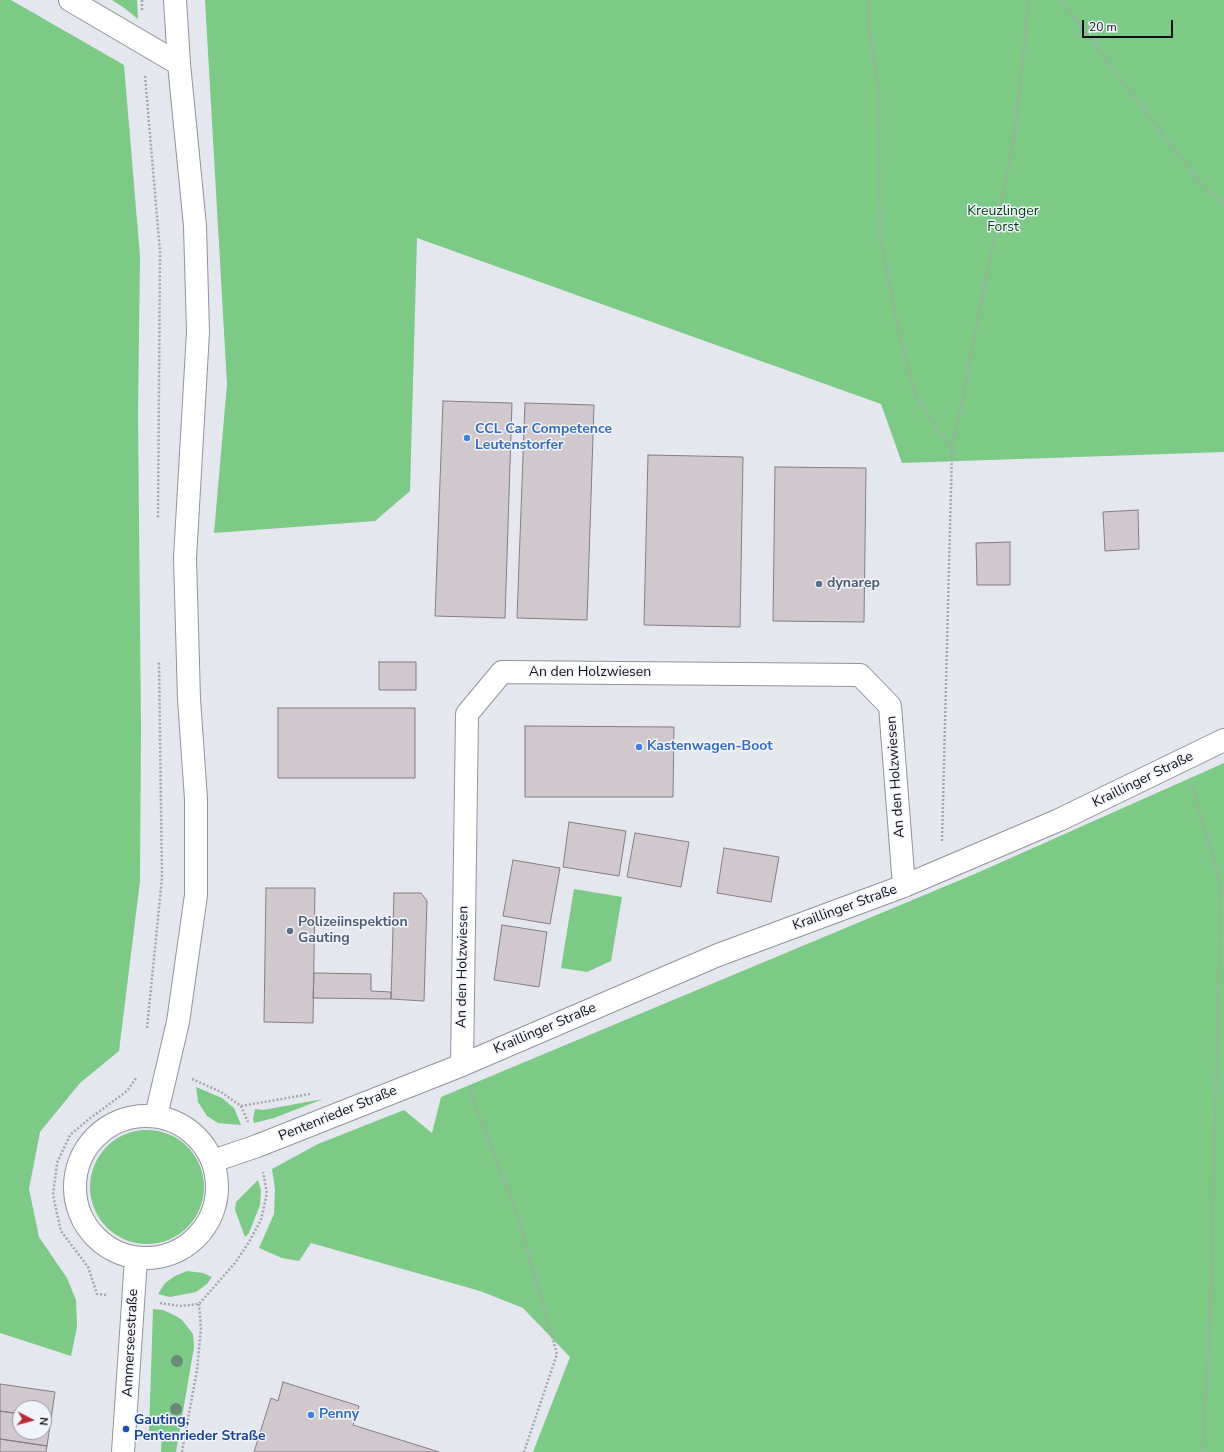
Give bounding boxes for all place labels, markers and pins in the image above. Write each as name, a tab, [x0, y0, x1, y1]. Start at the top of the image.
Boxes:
place label: CCL Car Competence Leutenstorfer	[475, 422, 612, 454]
marker: CCL Car Competence Leutenstorfer	[462, 433, 472, 443]
place label: dynarep	[827, 576, 880, 592]
marker: dynarep	[814, 579, 824, 589]
place label: Kastenwagen-Boot	[647, 739, 773, 755]
marker: Kastenwagen-Boot	[634, 742, 644, 752]
place label: Polizeiinspektion Gauting	[298, 915, 408, 948]
marker: Polizeiinspektion Gauting	[285, 926, 295, 936]
place label: Penny	[319, 1407, 359, 1423]
marker: Penny	[306, 1410, 316, 1420]
place label: Gauting, Pentenrieder Straße	[134, 1413, 265, 1446]
marker: Gauting, Pentenrieder Straße	[121, 1424, 131, 1434]

